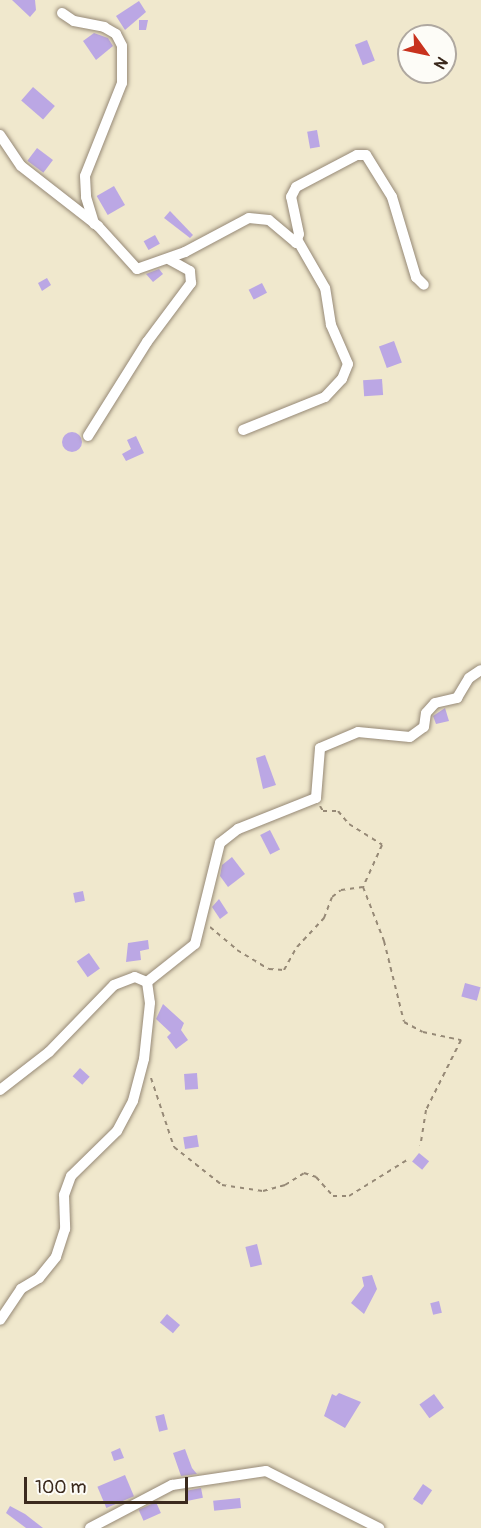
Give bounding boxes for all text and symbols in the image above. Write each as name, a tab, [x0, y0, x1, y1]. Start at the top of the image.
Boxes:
north arrow	[397, 24, 457, 84]
text: N	[429, 53, 452, 73]
scale bar	[27, 1465, 190, 1503]
text: 100 m	[35, 1476, 87, 1499]

